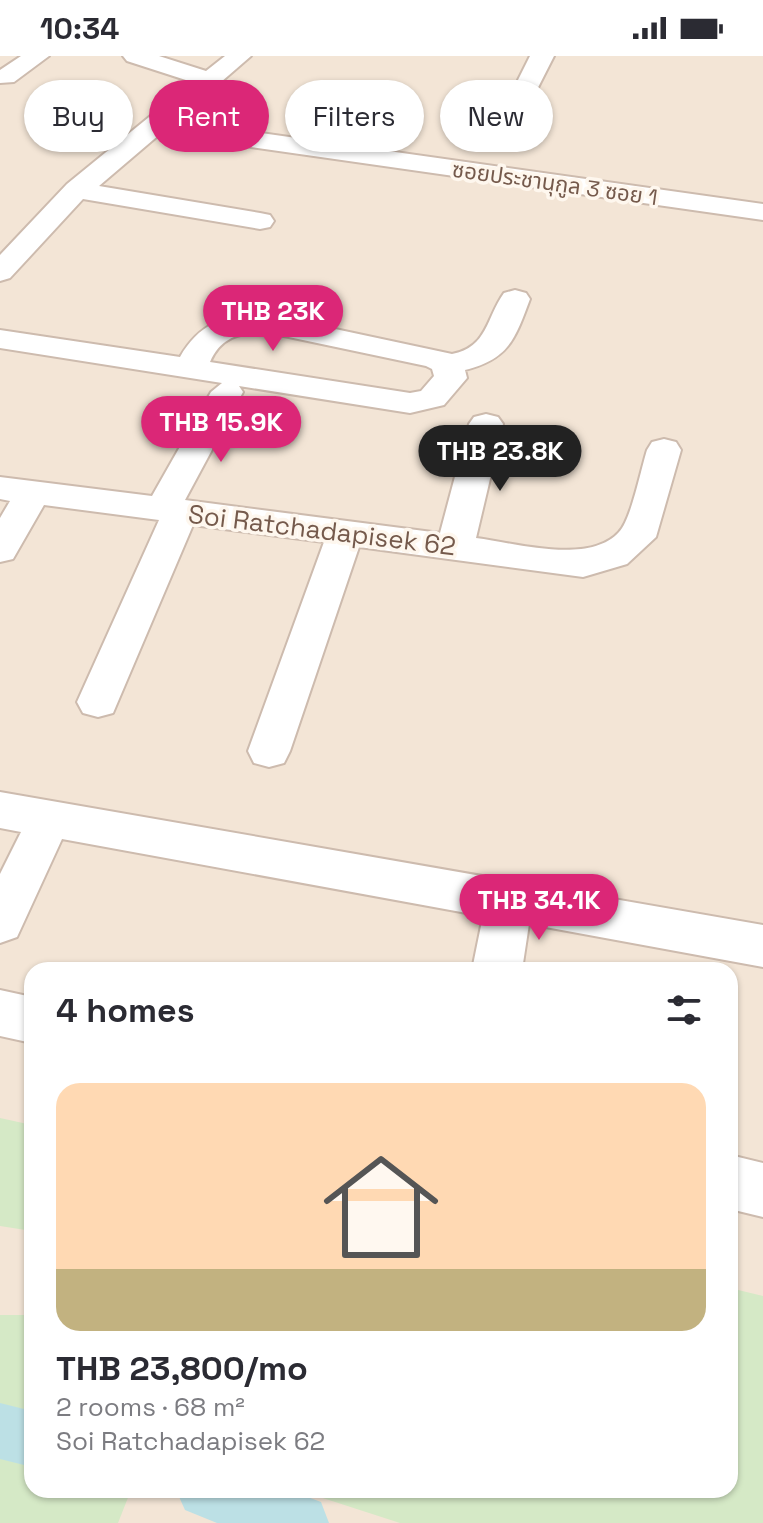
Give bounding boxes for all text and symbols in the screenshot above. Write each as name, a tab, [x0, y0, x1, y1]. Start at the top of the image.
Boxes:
text: 10:34	[40, 9, 119, 48]
chip: Buy	[24, 80, 133, 152]
chip: Rent	[149, 80, 269, 152]
chip: Filters	[285, 80, 424, 152]
chip: New	[440, 80, 553, 152]
street label: ซอยประชานุกูล 3 ซอย 1	[451, 155, 659, 211]
pin: THB 23K	[199, 285, 347, 353]
text: THB 23K	[221, 294, 325, 328]
pin: THB 15.9K	[129, 396, 313, 464]
text: THB 15.9K	[159, 405, 283, 439]
pin: THB 23.8K	[408, 425, 592, 493]
text: THB 23.8K	[436, 434, 564, 468]
street label: Soi Ratchadapisek 62	[186, 497, 458, 563]
pin: THB 34.1K	[447, 874, 631, 942]
text: THB 34.1K	[478, 883, 600, 917]
icon: filters	[662, 988, 706, 1032]
text: 4 homes	[56, 989, 194, 1032]
icon: home	[309, 1135, 453, 1279]
text: THB 23,800/mo	[56, 1347, 308, 1390]
text: 2 rooms · 68 m²	[56, 1390, 245, 1424]
text: Soi Ratchadapisek 62	[56, 1424, 325, 1458]

